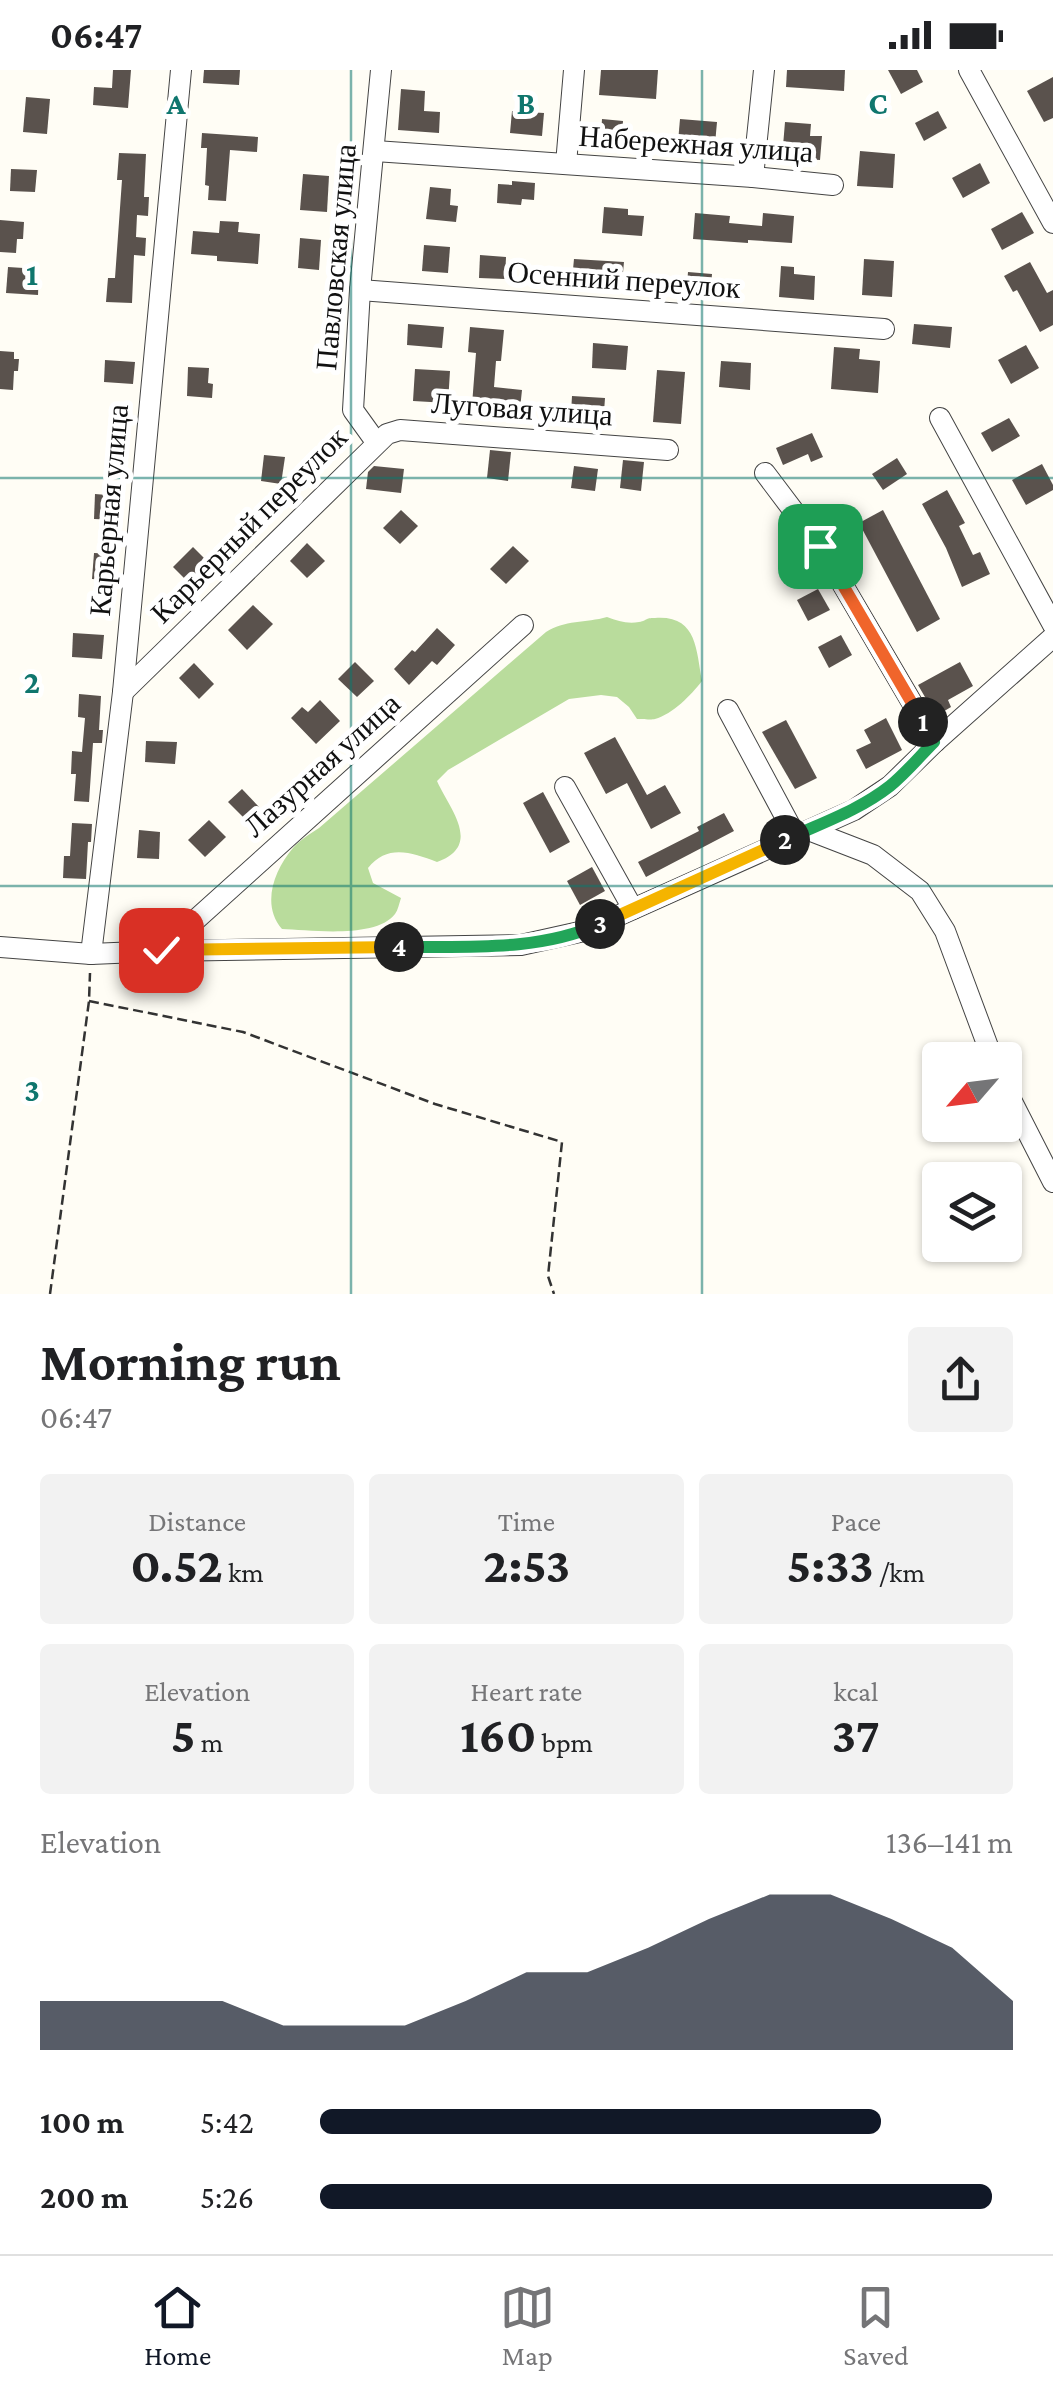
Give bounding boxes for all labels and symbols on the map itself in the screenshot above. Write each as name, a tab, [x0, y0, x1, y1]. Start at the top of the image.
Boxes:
text: A	[165, 85, 186, 121]
text: B	[517, 85, 535, 121]
text: C	[868, 85, 888, 121]
street label: Набережная улица	[578, 119, 814, 168]
street label: Павловская улица	[309, 142, 362, 371]
street label: Осенний переулок	[506, 255, 742, 304]
text: 1	[26, 256, 38, 292]
street label: Луговая улица	[430, 386, 614, 431]
street label: Карьерная улица	[83, 403, 134, 617]
street label: Карьерный переулок	[144, 420, 354, 629]
pin	[778, 504, 863, 589]
text: 2	[24, 664, 40, 700]
street label: Лазурная улица	[237, 686, 406, 843]
pin: 1	[898, 697, 948, 747]
pin: 2	[760, 815, 810, 865]
pin: 3	[575, 899, 625, 949]
pin	[119, 908, 204, 993]
pin: 4	[374, 922, 424, 972]
north arrow	[922, 1042, 1022, 1142]
text: 3	[24, 1072, 40, 1108]

